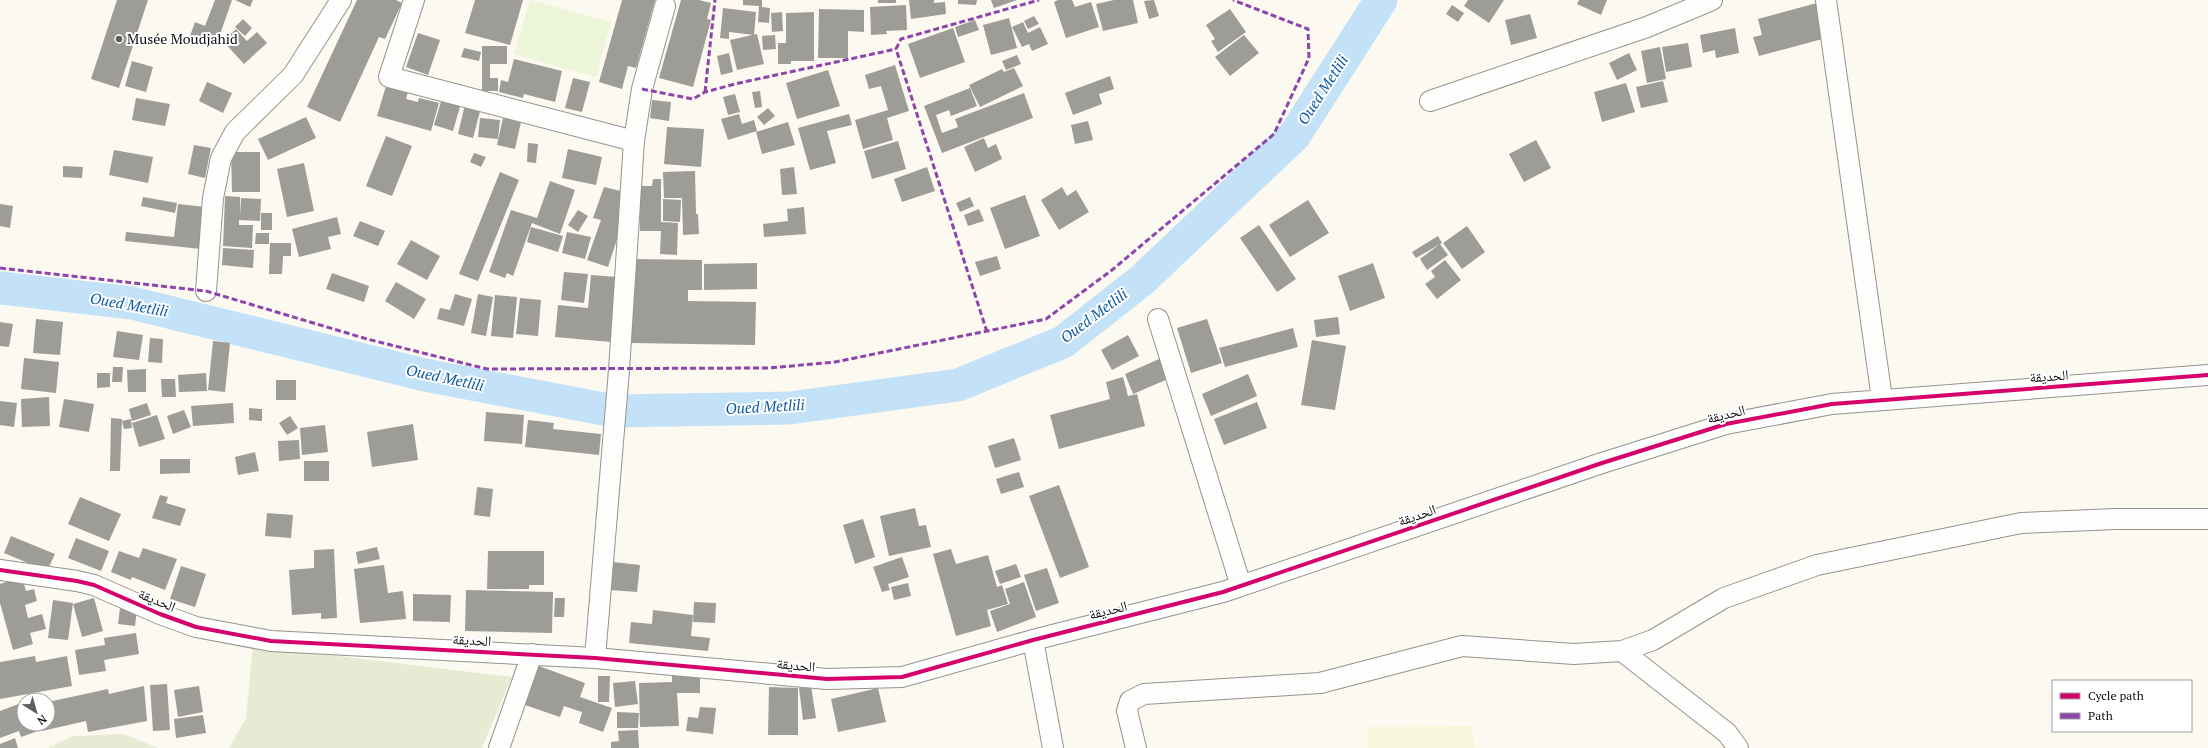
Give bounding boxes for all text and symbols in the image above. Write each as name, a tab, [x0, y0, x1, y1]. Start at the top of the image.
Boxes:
place label: Musée Moudjahid	[127, 29, 238, 48]
marker: Musée Moudjahid	[114, 34, 124, 44]
water label: Oued Metlili	[1292, 50, 1353, 128]
water label: Oued Metlili	[1056, 283, 1132, 347]
water label: Oued Metlili	[88, 287, 171, 321]
water label: Oued Metlili	[404, 359, 487, 395]
street label: الحديقة	[2029, 365, 2069, 386]
water label: Oued Metlili	[725, 394, 806, 418]
street label: الحديقة	[1705, 400, 1747, 427]
street label: الحديقة	[1395, 499, 1438, 530]
street label: الحديقة	[136, 583, 179, 616]
street label: الحديقة	[1087, 596, 1129, 623]
street label: الحديقة	[452, 629, 492, 650]
street label: الحديقة	[776, 653, 816, 676]
legend	[2052, 680, 2192, 732]
text: Cycle path	[2088, 688, 2144, 703]
north arrow	[16, 692, 56, 732]
text: Path	[2088, 708, 2113, 723]
text: N	[34, 712, 50, 728]

